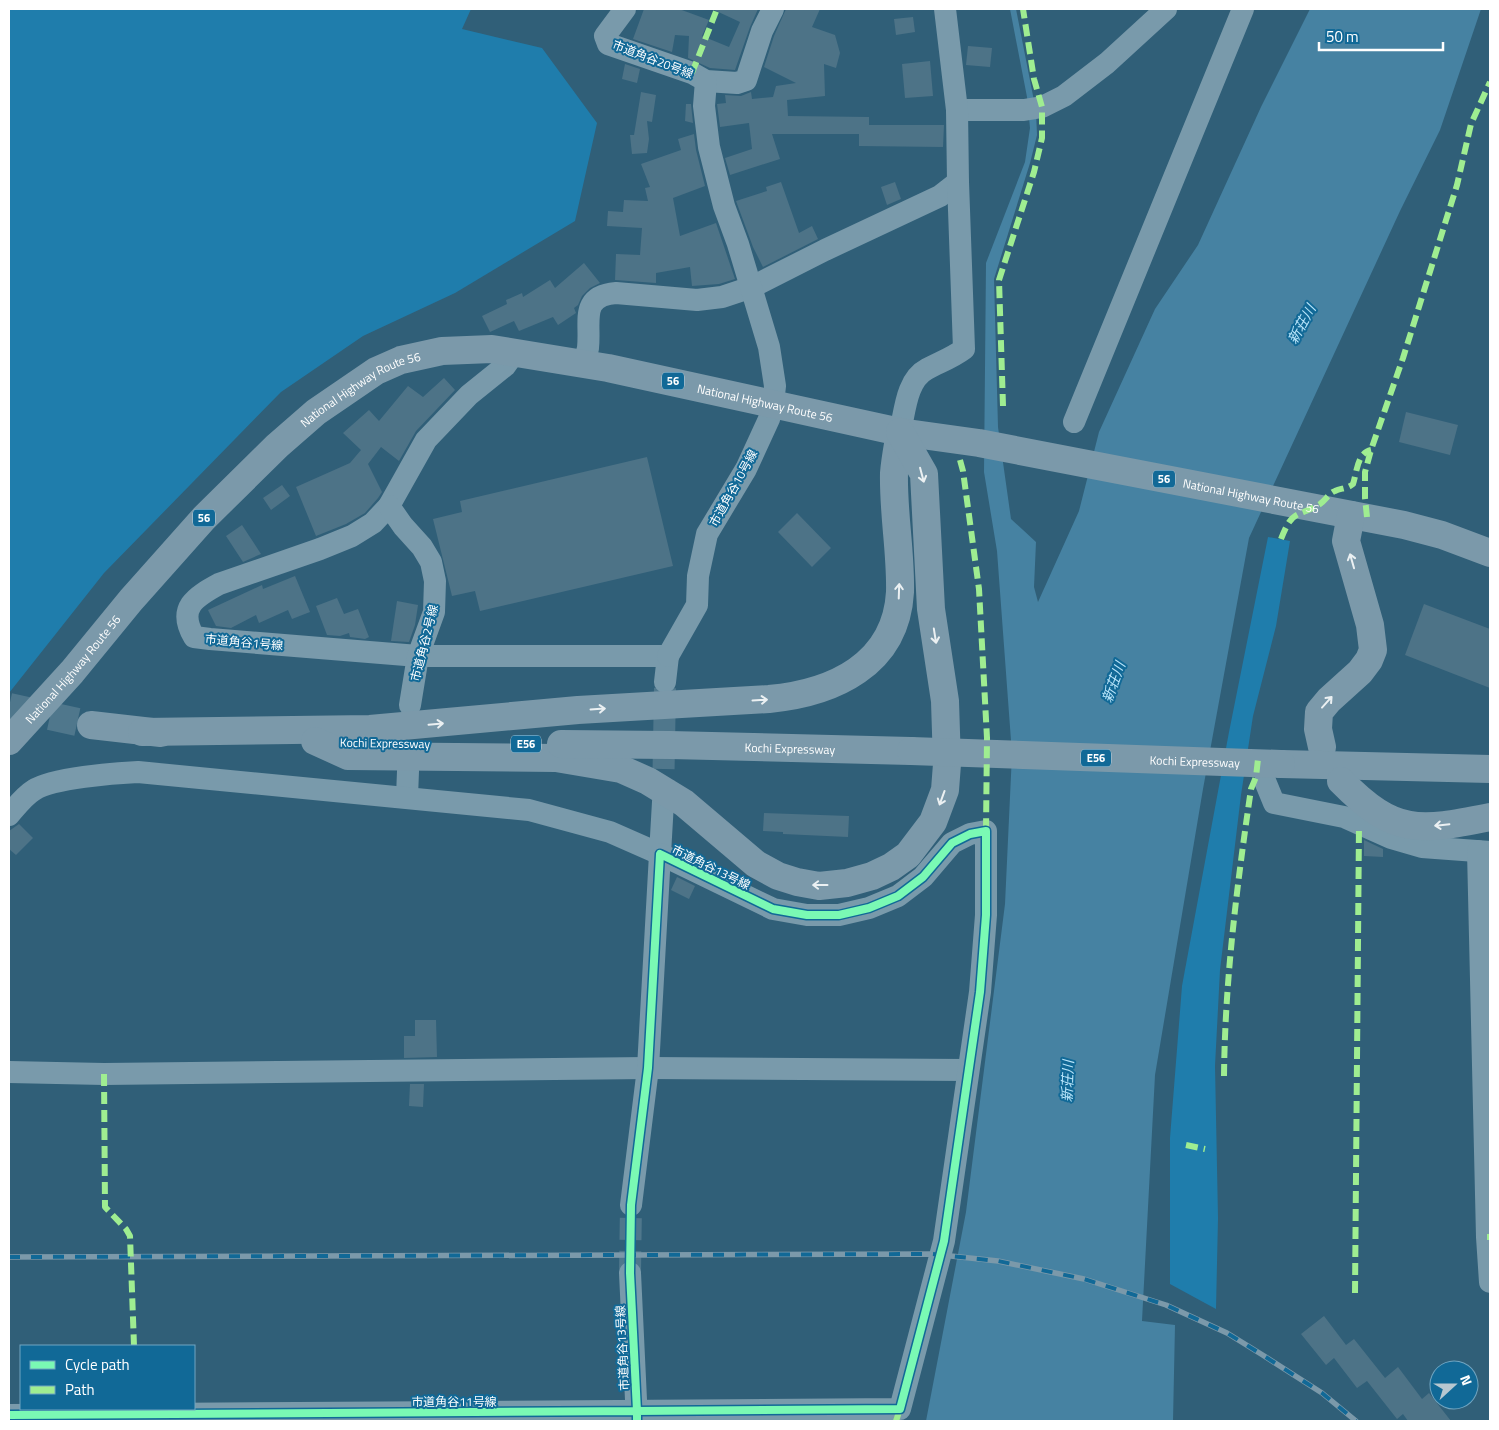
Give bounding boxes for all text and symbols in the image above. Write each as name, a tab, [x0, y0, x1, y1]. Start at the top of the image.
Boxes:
scale bar	[1319, 20, 1443, 52]
text: 50 m	[1326, 25, 1359, 48]
street label: 市道角谷20号線	[610, 35, 696, 83]
water label: 新荘川	[1282, 299, 1321, 347]
street label: National Highway Route 56	[296, 346, 422, 432]
road number: 56	[662, 372, 684, 390]
street label: National Highway Route 56	[695, 378, 835, 427]
street label: 市道角谷10号線	[704, 446, 762, 530]
one-way arrow	[918, 467, 927, 483]
road number: 56	[1153, 470, 1175, 488]
street label: National Highway Route 56	[1181, 473, 1321, 518]
road number: 56	[193, 509, 215, 526]
one-way arrow	[1347, 553, 1356, 569]
one-way arrow	[895, 583, 904, 599]
street label: 市道角谷2号線	[405, 603, 443, 683]
street label: National Highway Route 56	[20, 610, 125, 728]
one-way arrow	[930, 628, 940, 644]
street label: 市道角谷1号線	[204, 629, 284, 655]
water label: 新荘川	[1096, 657, 1131, 705]
one-way arrow	[751, 695, 767, 704]
one-way arrow	[1322, 696, 1333, 709]
one-way arrow	[589, 704, 605, 714]
one-way arrow	[427, 719, 443, 729]
street label: Kochi Expressway	[340, 733, 431, 753]
road number: E56	[511, 736, 541, 752]
street label: Kochi Expressway	[745, 737, 836, 759]
road number: E56	[1081, 750, 1111, 766]
street label: Kochi Expressway	[1149, 750, 1241, 772]
one-way arrow	[937, 789, 946, 805]
one-way arrow	[1435, 820, 1451, 830]
street label: 市道角谷13号線	[668, 840, 754, 894]
one-way arrow	[812, 880, 828, 890]
water label: 新荘川	[1056, 1058, 1078, 1102]
street label: 市道角谷13号線	[610, 1305, 634, 1391]
legend	[20, 1345, 195, 1410]
text: Cycle path	[65, 1353, 130, 1376]
north arrow	[1429, 1360, 1479, 1410]
text: N	[1455, 1372, 1478, 1388]
text: Path	[65, 1378, 95, 1401]
street label: 市道角谷11号線	[411, 1392, 497, 1411]

